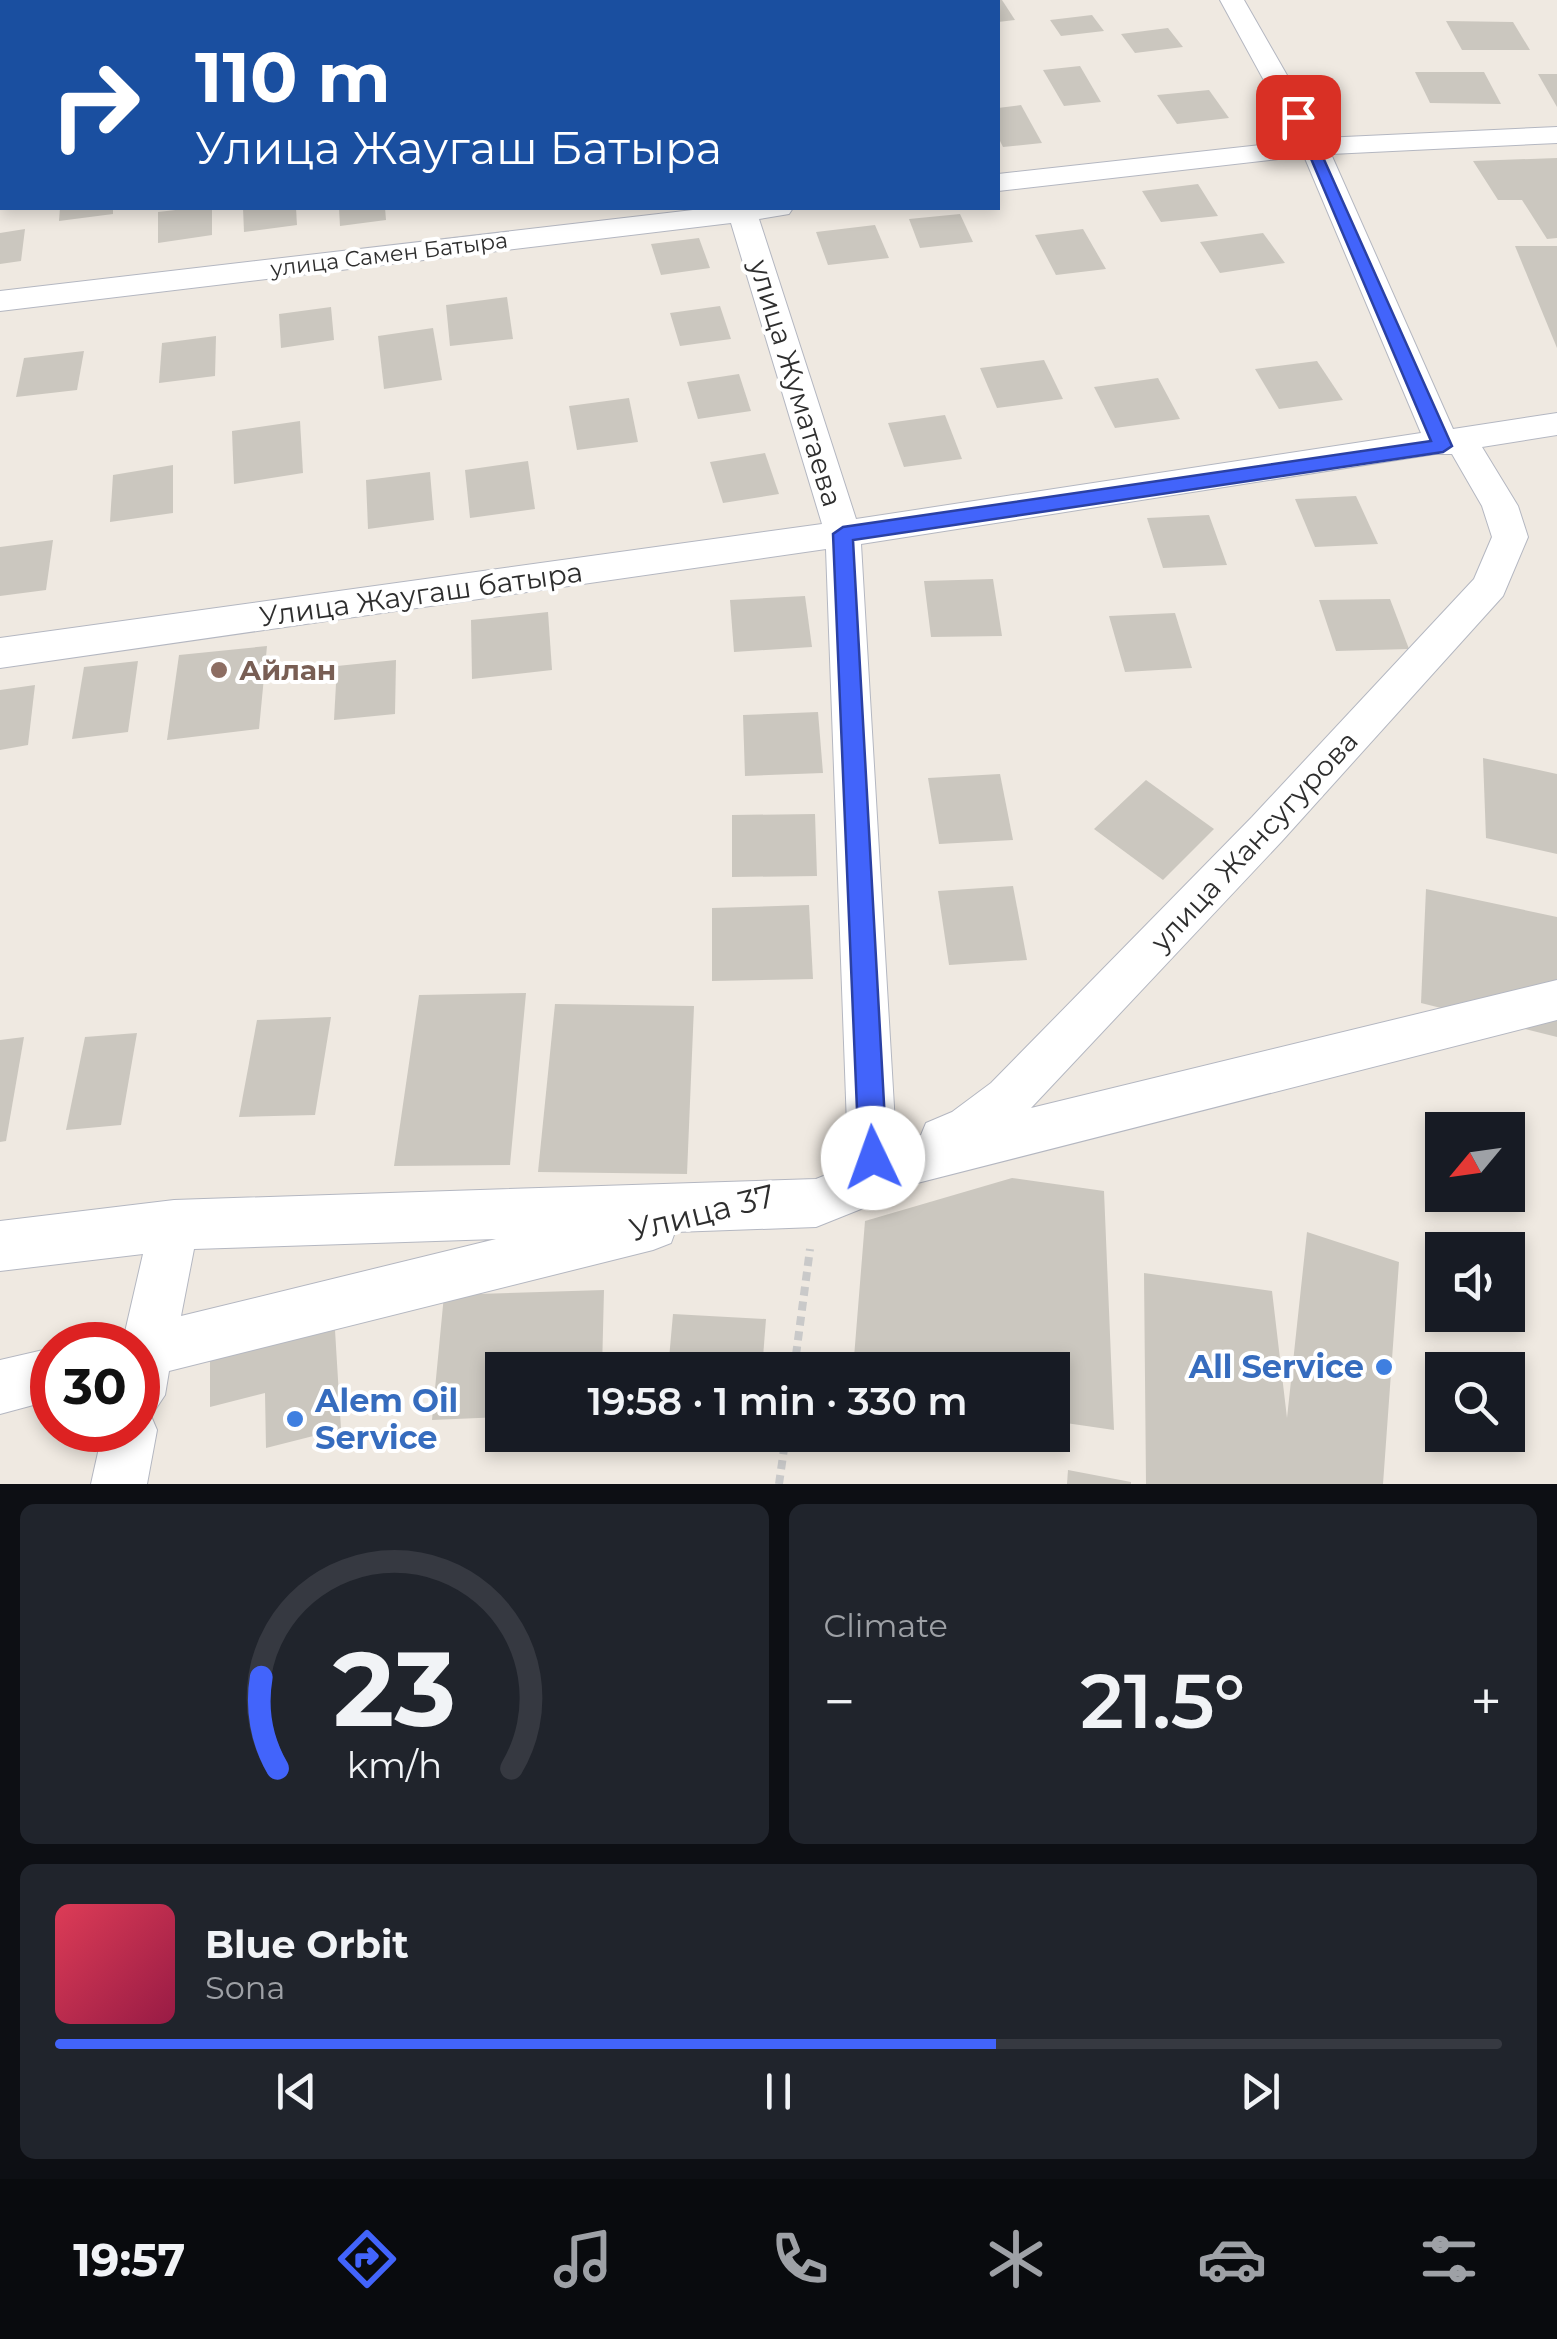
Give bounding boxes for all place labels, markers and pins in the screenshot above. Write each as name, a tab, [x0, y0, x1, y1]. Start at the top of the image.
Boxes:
pin	[1256, 75, 1341, 160]
place label: Айлан	[239, 653, 336, 687]
marker: Айлан	[208, 659, 230, 681]
place label: All Service	[1188, 1347, 1364, 1386]
marker: All Service	[1373, 1356, 1395, 1378]
place label: Alem Oil Service	[314, 1381, 458, 1457]
marker: Alem Oil Service	[284, 1408, 306, 1430]

